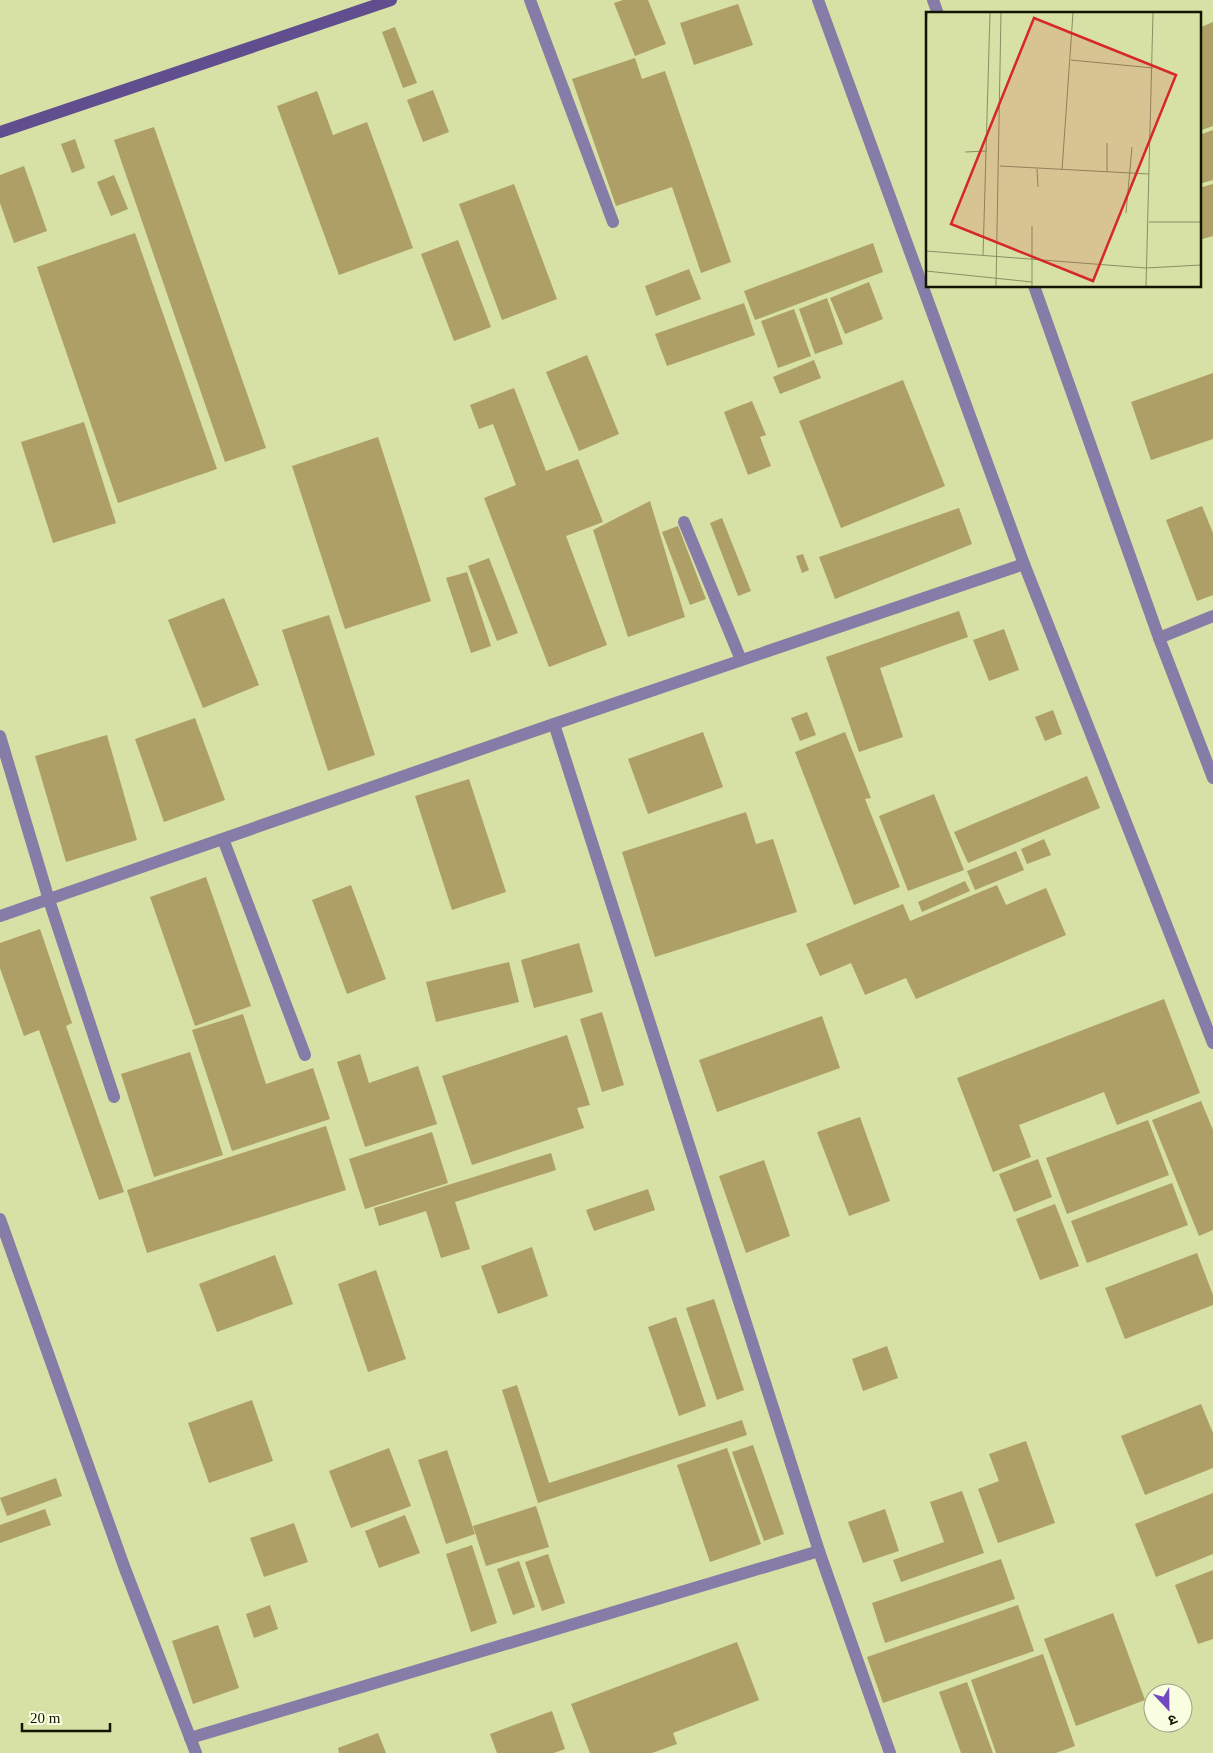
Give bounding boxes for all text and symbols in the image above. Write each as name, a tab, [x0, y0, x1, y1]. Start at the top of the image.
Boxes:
inset map	[926, 12, 1200, 288]
north arrow	[1143, 1683, 1193, 1733]
scale bar	[22, 1700, 110, 1732]
text: 20 m	[30, 1710, 61, 1726]
text: उ	[1165, 1711, 1179, 1728]

